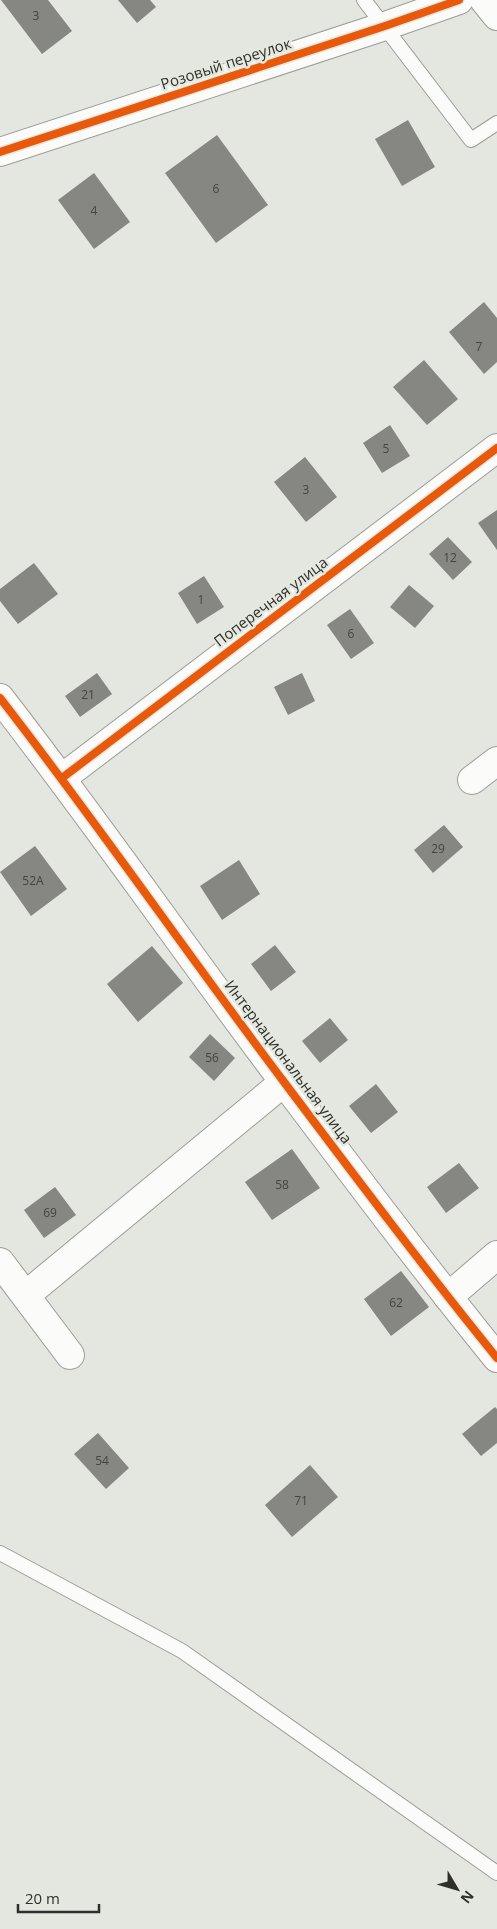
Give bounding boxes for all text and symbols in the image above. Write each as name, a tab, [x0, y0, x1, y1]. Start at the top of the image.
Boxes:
house number: 3	[33, 7, 40, 24]
street label: Розовый переулок	[158, 32, 294, 94]
house number: 6	[213, 180, 220, 197]
house number: 4	[91, 202, 98, 219]
house number: 7	[476, 338, 483, 355]
house number: 5	[383, 440, 390, 457]
house number: 3	[303, 481, 310, 498]
house number: 12	[443, 549, 457, 566]
street label: Поперечная улица	[209, 552, 331, 651]
house number: 1	[198, 591, 204, 608]
house number: 6	[348, 625, 355, 642]
house number: 21	[81, 686, 95, 703]
house number: 29	[431, 840, 445, 857]
house number: 52А	[22, 872, 44, 889]
street label: Интернациональная улица	[221, 976, 357, 1147]
house number: 56	[205, 1049, 219, 1066]
house number: 58	[275, 1176, 289, 1193]
house number: 69	[43, 1204, 57, 1221]
house number: 62	[389, 1294, 403, 1311]
house number: 54	[95, 1452, 109, 1469]
house number: 71	[294, 1492, 308, 1509]
north arrow	[432, 1864, 482, 1914]
scale bar	[18, 1882, 99, 1914]
text: N	[457, 1887, 479, 1908]
text: 20 m	[25, 1888, 60, 1908]

